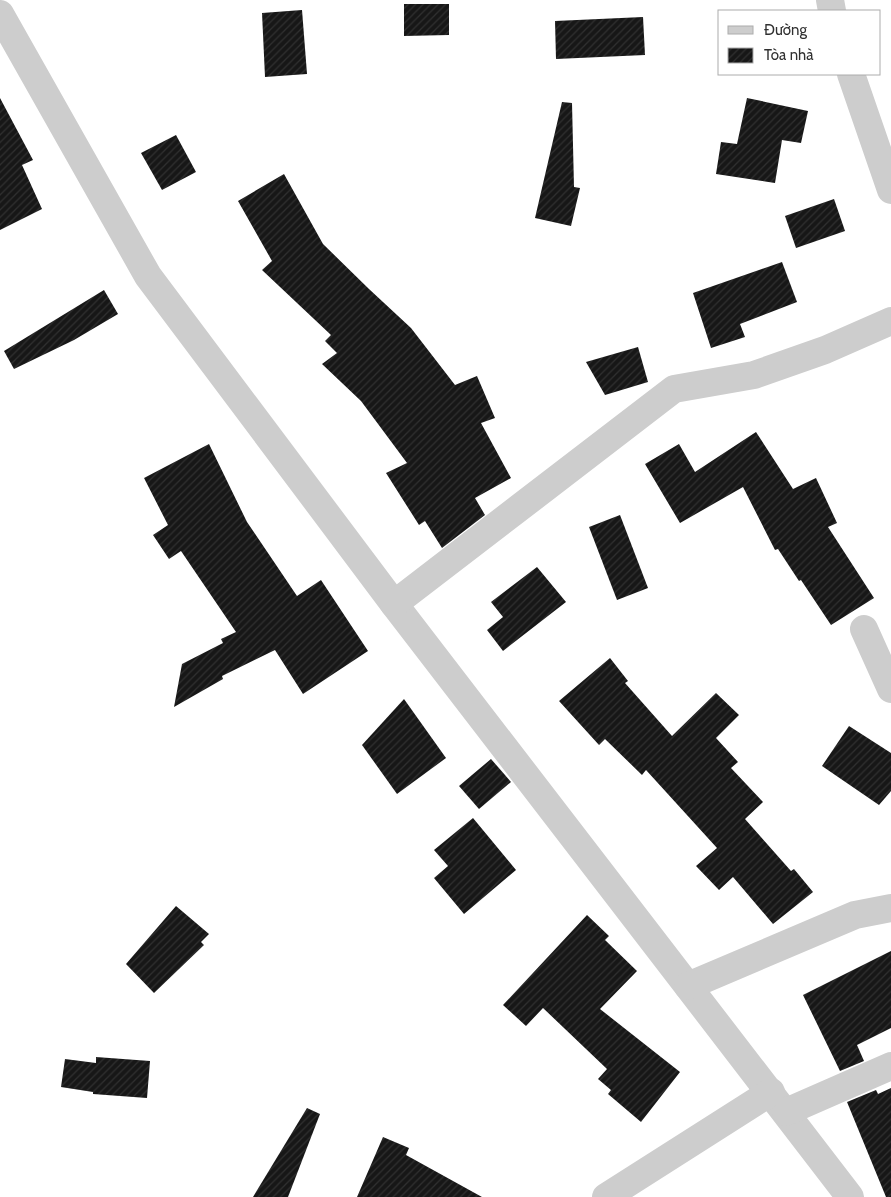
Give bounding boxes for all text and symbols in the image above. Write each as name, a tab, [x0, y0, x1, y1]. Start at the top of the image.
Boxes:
legend	[718, 10, 881, 75]
text: Đường	[764, 21, 807, 39]
text: Tòa nhà	[764, 46, 814, 64]

